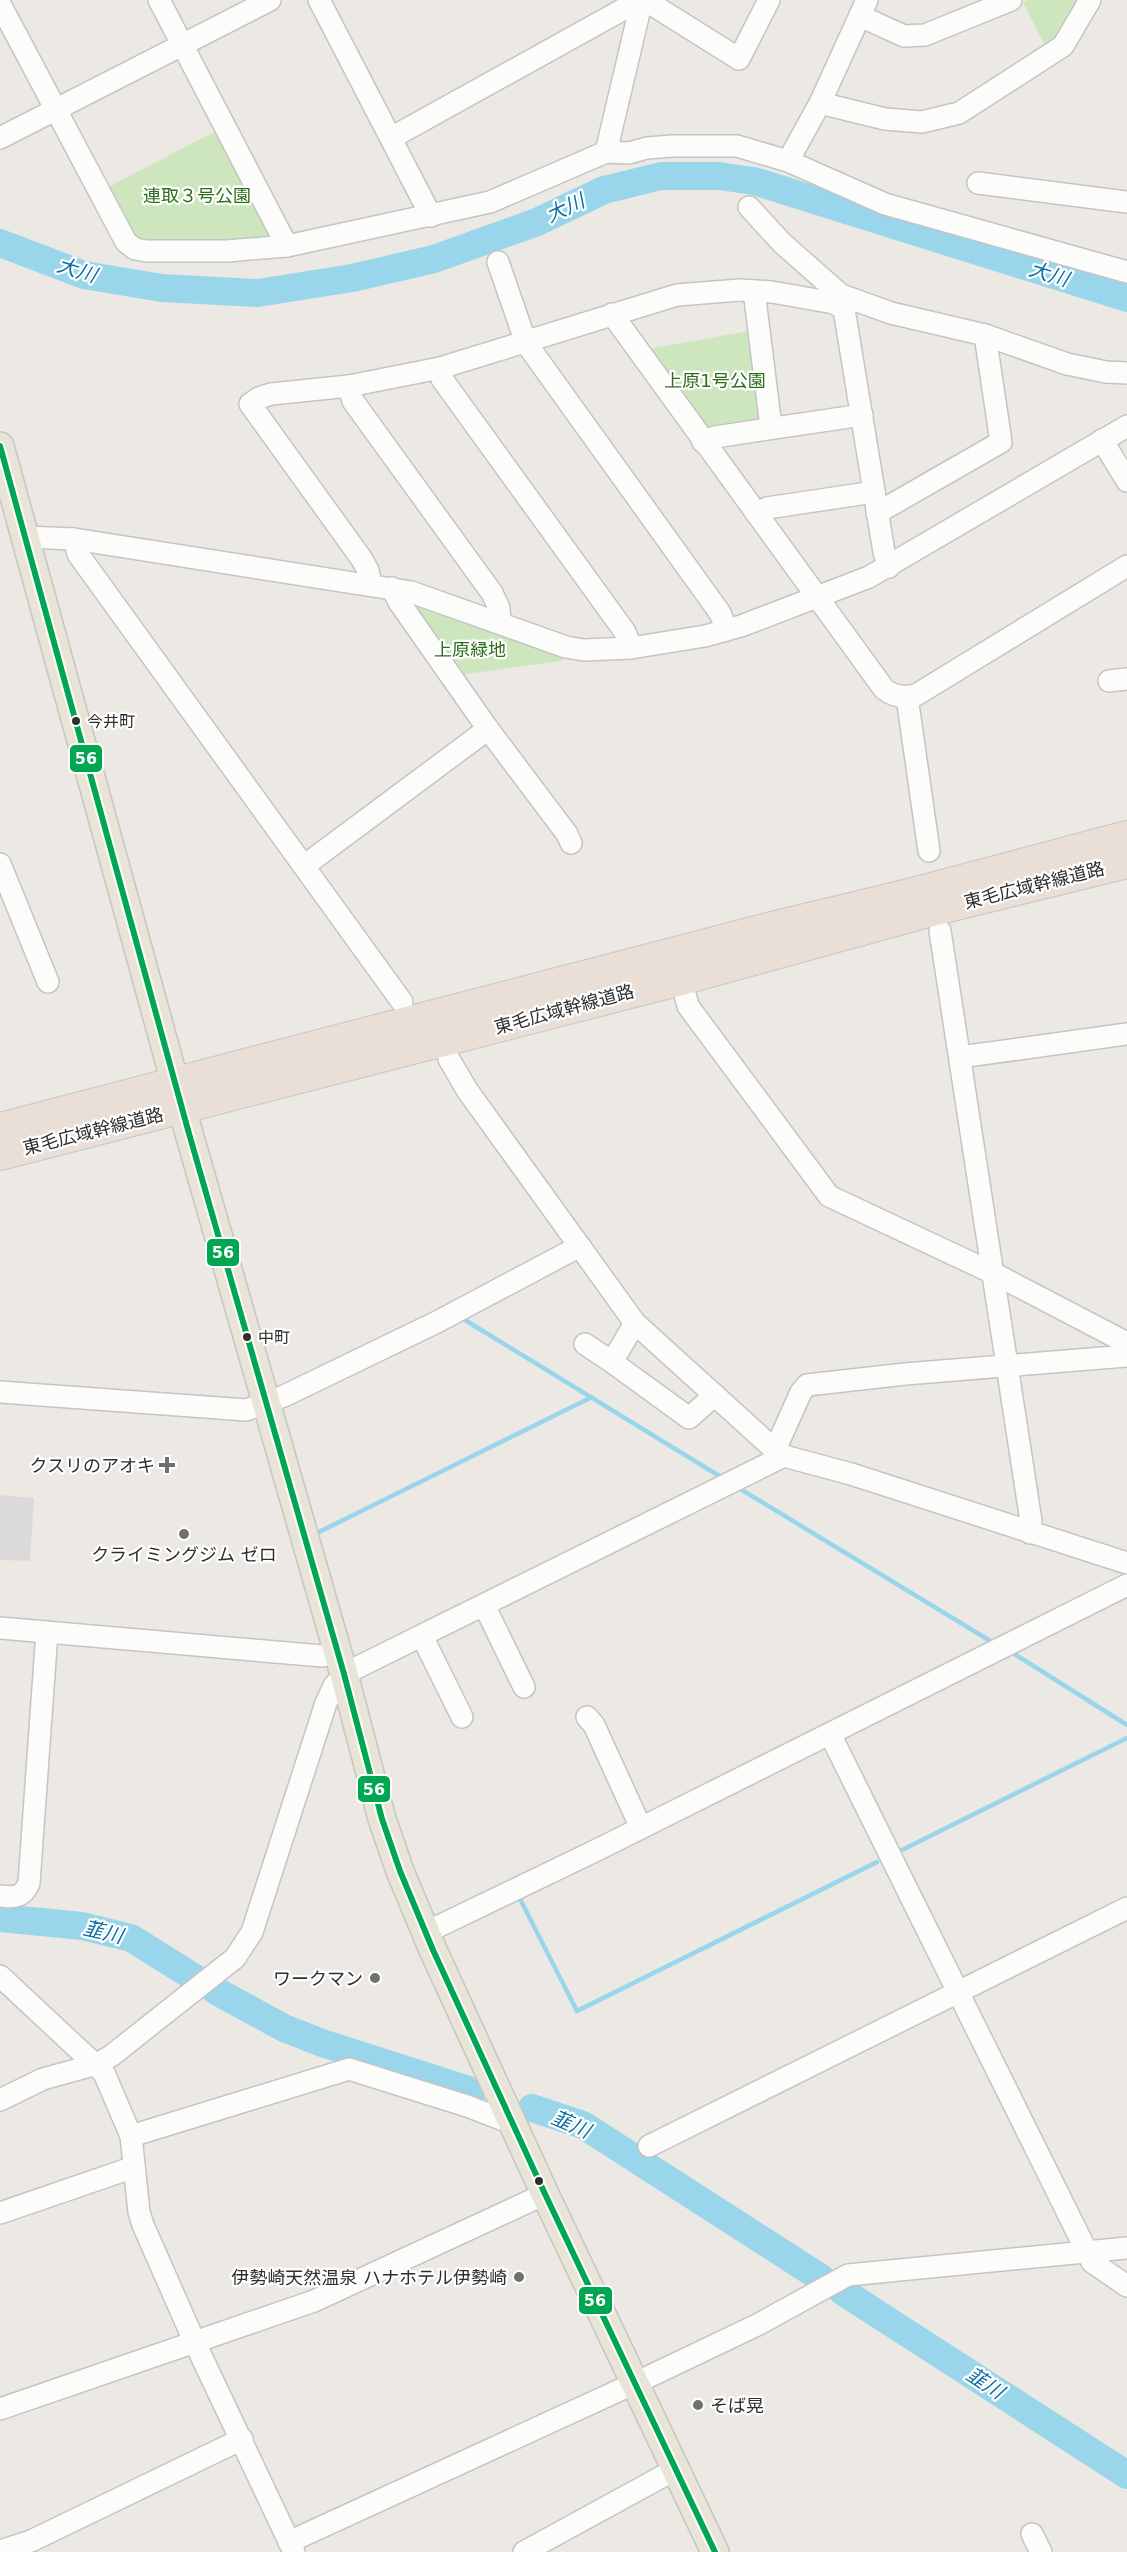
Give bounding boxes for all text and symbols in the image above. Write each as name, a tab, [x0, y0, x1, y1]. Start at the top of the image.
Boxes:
park label: 連取３号公園	[143, 185, 251, 206]
water label: 大川	[542, 188, 590, 227]
water label: 大川	[54, 253, 102, 288]
water label: 大川	[1026, 257, 1074, 292]
park label: 上原1号公園	[664, 370, 766, 391]
park label: 上原緑地	[434, 639, 506, 660]
place label: 今井町	[87, 712, 135, 731]
marker: 今井町	[70, 715, 82, 727]
line badge: 56	[69, 744, 103, 773]
text: 56	[75, 749, 97, 768]
street label: 東毛広域幹線道路	[962, 857, 1106, 913]
street label: 東毛広域幹線道路	[492, 980, 636, 1038]
street label: 東毛広域幹線道路	[21, 1103, 165, 1159]
line badge: 56	[206, 1238, 240, 1267]
text: 56	[212, 1243, 234, 1262]
place label: 中町	[258, 1328, 290, 1347]
marker: 中町	[241, 1331, 253, 1343]
place label: クスリのアオキ	[30, 1455, 155, 1476]
marker: クスリのアオキ	[160, 1458, 174, 1472]
marker: クライミングジム ゼロ	[177, 1527, 191, 1541]
place label: クライミングジム ゼロ	[91, 1544, 277, 1565]
line badge: 56	[357, 1775, 391, 1803]
text: 56	[363, 1780, 385, 1799]
water label: 韮川	[81, 1916, 127, 1949]
place label: ワークマン	[273, 1968, 363, 1989]
marker: ワークマン	[368, 1971, 382, 1985]
water label: 韮川	[548, 2105, 596, 2144]
unlabelled marker	[533, 2175, 545, 2187]
place label: 伊勢崎天然温泉 ハナホテル伊勢崎	[231, 2267, 507, 2288]
marker: 伊勢崎天然温泉 ハナホテル伊勢崎	[512, 2270, 526, 2284]
line badge: 56	[578, 2286, 613, 2315]
text: 56	[584, 2291, 606, 2310]
water label: 韮川	[962, 2362, 1010, 2405]
place label: そば晃	[710, 2395, 764, 2416]
marker: そば晃	[691, 2398, 705, 2412]

